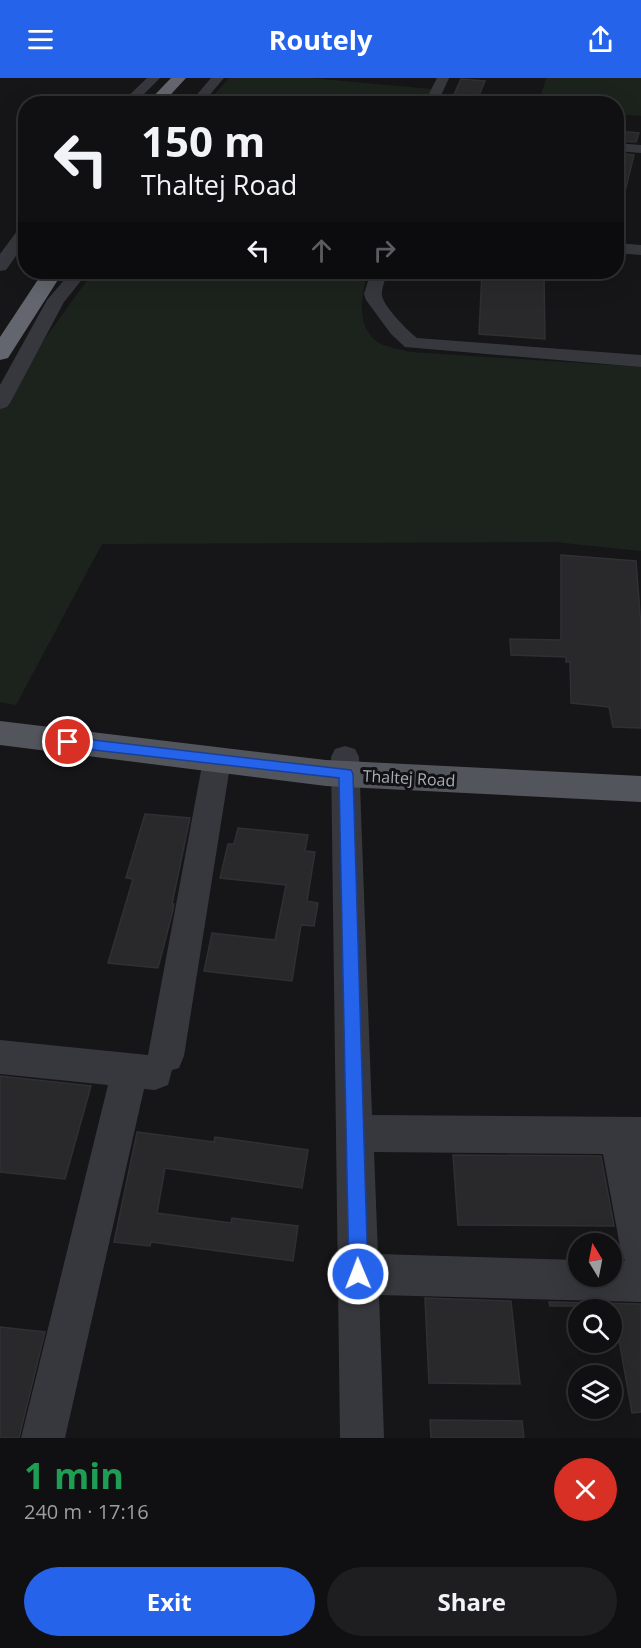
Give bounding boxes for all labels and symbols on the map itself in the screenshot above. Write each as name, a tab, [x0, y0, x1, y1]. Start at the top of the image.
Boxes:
pin	[42, 716, 93, 767]
street label: Thaltej Road	[362, 765, 456, 791]
north arrow	[568, 1233, 622, 1287]
position arrow	[326, 1242, 390, 1306]

